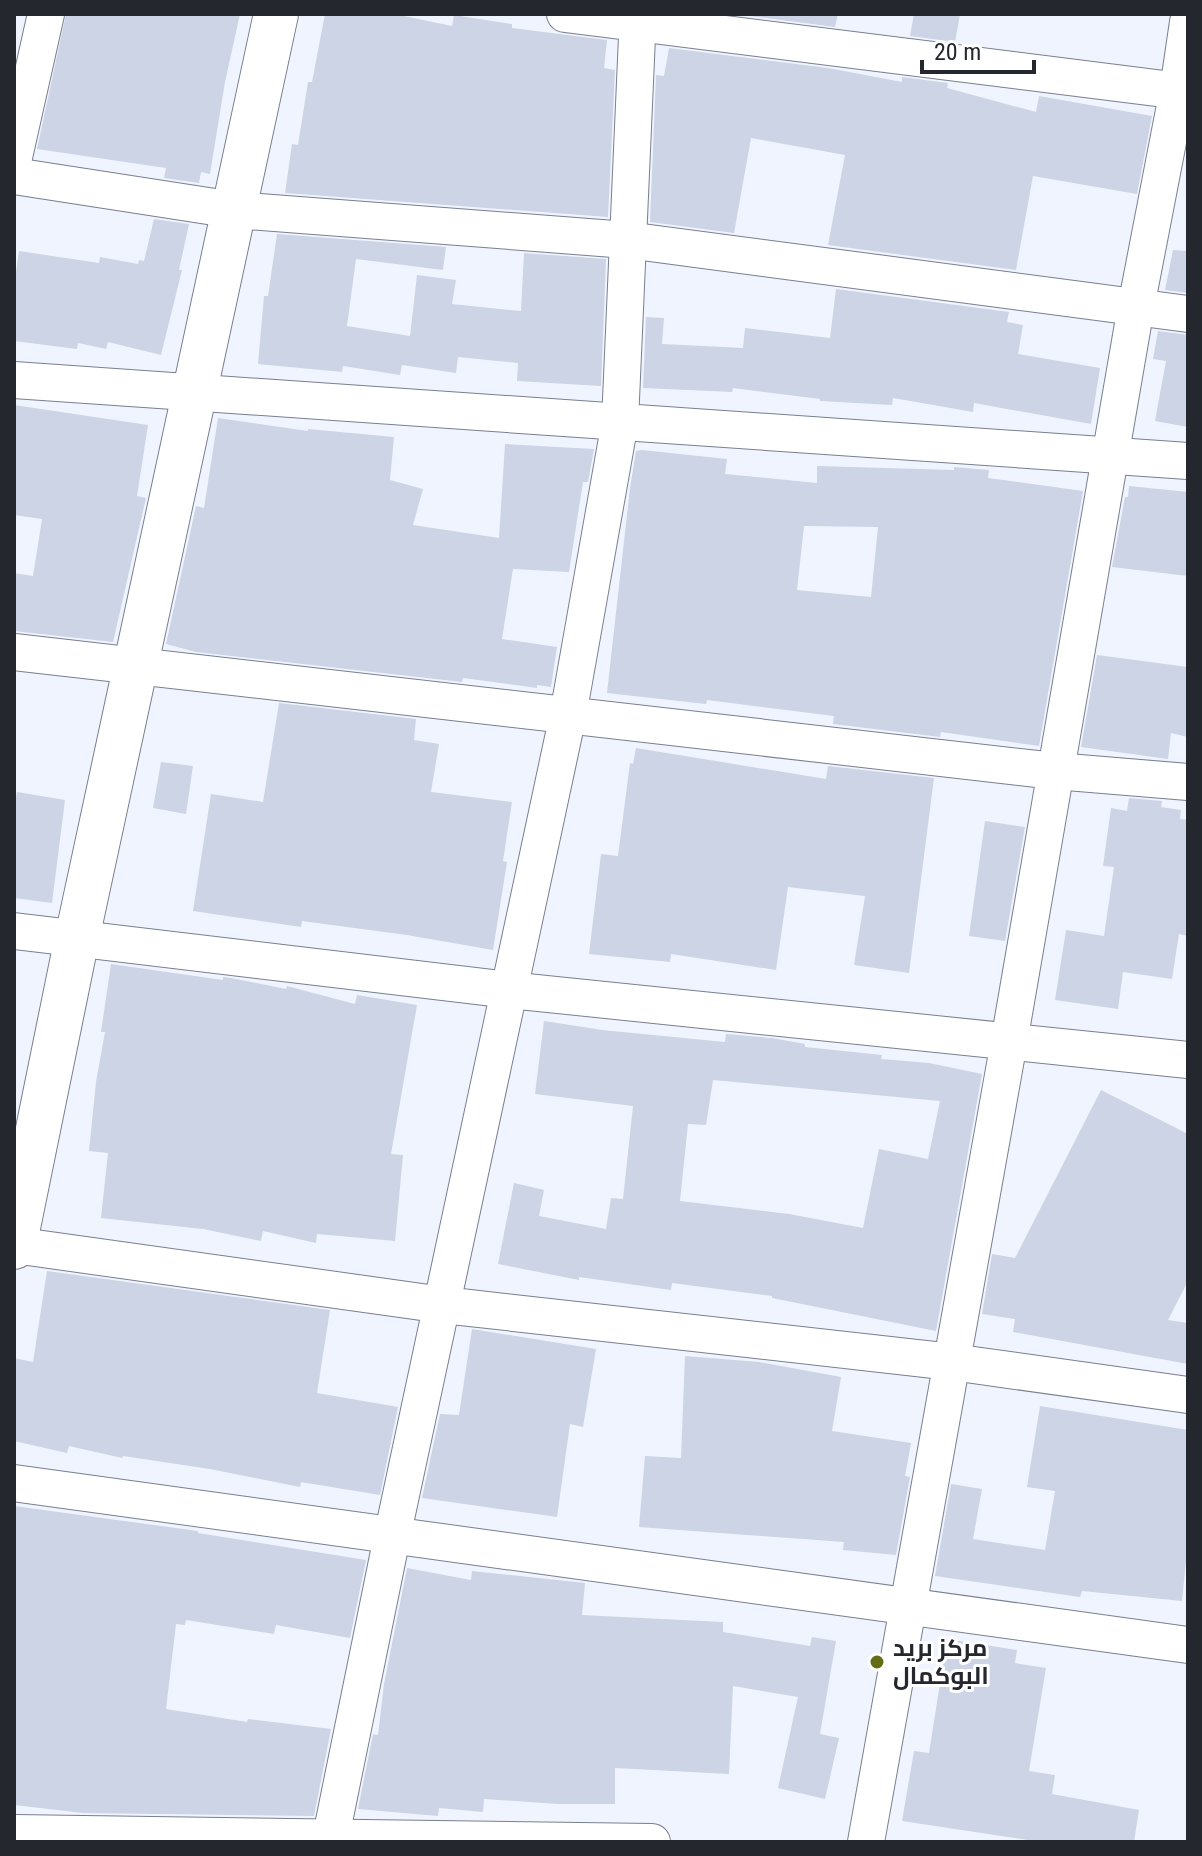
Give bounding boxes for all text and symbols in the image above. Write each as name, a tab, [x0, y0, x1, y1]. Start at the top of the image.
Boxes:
scale bar	[922, 24, 1034, 74]
text: 20 m	[934, 38, 981, 66]
place label: مركز بريد البوكمال	[893, 1634, 989, 1690]
marker: مركز بريد البوكمال	[868, 1653, 886, 1671]

